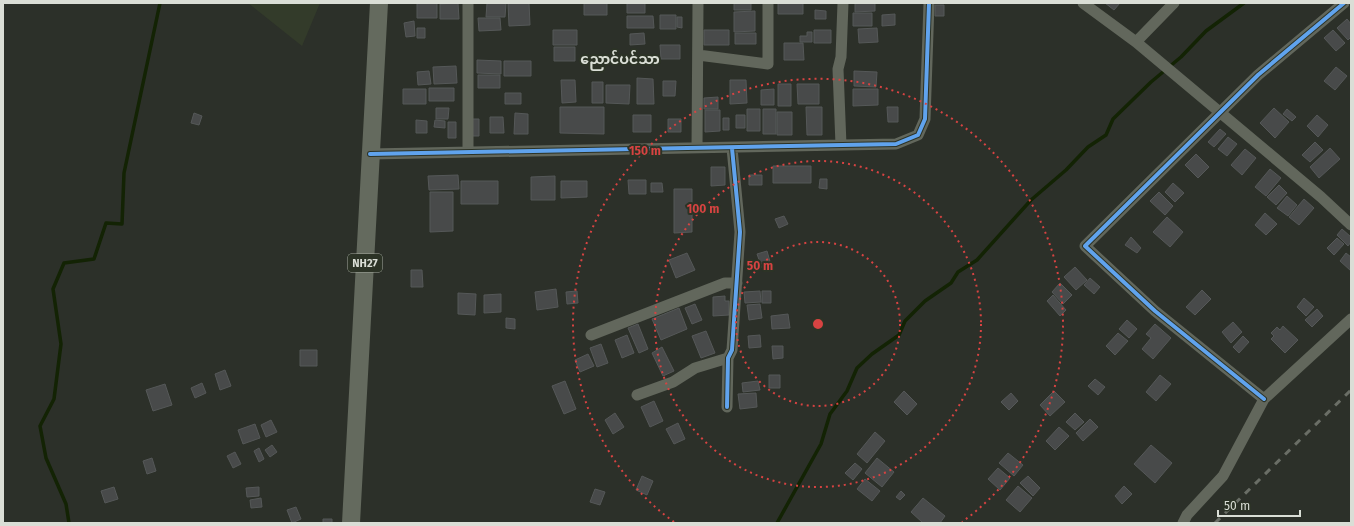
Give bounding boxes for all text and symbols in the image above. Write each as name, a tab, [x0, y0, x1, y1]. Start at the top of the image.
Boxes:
district label: ညောင်ပင်သာ	[580, 49, 660, 71]
text: 150 m	[629, 144, 661, 158]
text: 100 m	[687, 202, 719, 216]
road number: NH27	[348, 254, 382, 272]
text: 50 m	[747, 259, 773, 273]
centre of rings	[811, 317, 825, 331]
scale bar	[1218, 492, 1300, 518]
text: 50 m	[1224, 499, 1250, 513]

